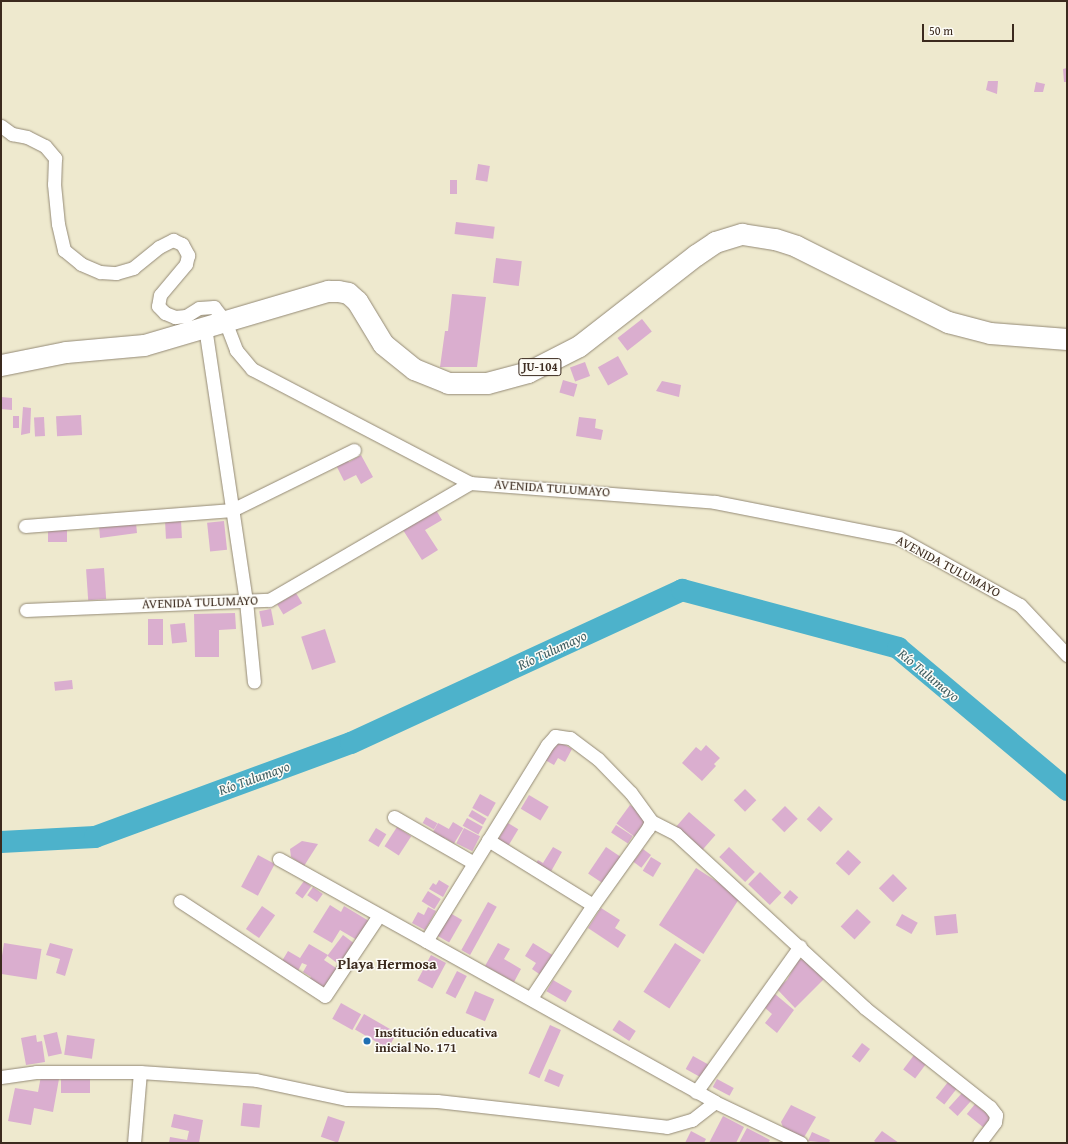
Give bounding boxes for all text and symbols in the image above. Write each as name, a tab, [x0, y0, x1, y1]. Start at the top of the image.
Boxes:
scale bar	[924, 16, 1016, 42]
text: 50 m	[929, 22, 953, 39]
road number: JU-104	[518, 357, 562, 377]
street label: AVENIDA TULUMAYO	[494, 477, 610, 501]
street label: AVENIDA TULUMAYO	[893, 533, 1003, 601]
street label: AVENIDA TULUMAYO	[142, 593, 258, 613]
water label: Río Tulumayo	[515, 627, 589, 673]
water label: Río Tulumayo	[895, 645, 963, 705]
water label: Río Tulumayo	[216, 757, 292, 799]
district label: Playa Hermosa	[337, 955, 437, 973]
place label: Institución educativa inicial No. 171	[375, 1026, 497, 1057]
marker: Institución educativa inicial No. 171	[362, 1036, 372, 1046]

